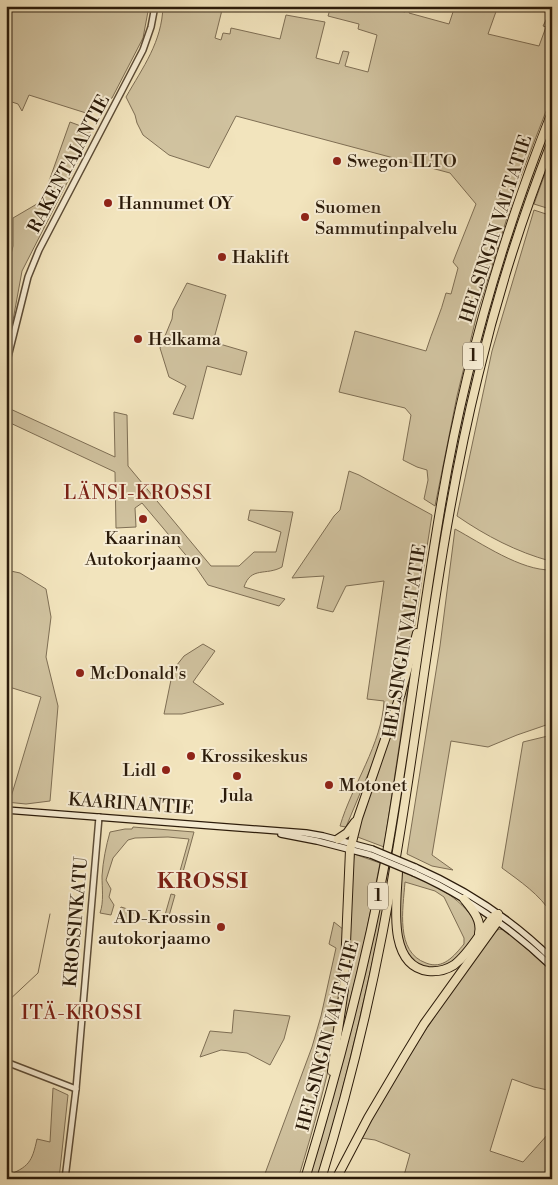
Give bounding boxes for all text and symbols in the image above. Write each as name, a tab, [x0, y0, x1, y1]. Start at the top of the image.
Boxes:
street label: RAKENTAJANTIE	[23, 91, 115, 237]
street label: HELSINGIN VALTATIE	[455, 132, 537, 326]
place label: Swegon ILTO	[347, 150, 457, 173]
marker: Swegon ILTO	[331, 155, 343, 167]
place label: Hannumet OY	[118, 192, 234, 215]
place label: Suomen Sammutinpalvelu	[315, 196, 458, 240]
marker: Hannumet OY	[102, 197, 114, 209]
marker: Suomen Sammutinpalvelu	[299, 211, 311, 223]
place label: Haklift	[232, 246, 290, 269]
marker: Haklift	[216, 251, 228, 263]
place label: Helkama	[148, 328, 222, 351]
marker: Helkama	[132, 333, 144, 345]
road number: 1	[463, 342, 483, 370]
district label: LÄNSI-KROSSI	[64, 480, 212, 505]
marker: Kaarinan Autokorjaamo	[137, 513, 149, 525]
place label: Kaarinan Autokorjaamo	[84, 527, 201, 571]
street label: HELSINGIN VALTATIE	[378, 542, 432, 740]
place label: McDonald's	[90, 662, 187, 685]
marker: McDonald's	[74, 667, 86, 679]
place label: Krossikeskus	[201, 745, 308, 768]
marker: Krossikeskus	[185, 750, 197, 762]
place label: Lidl	[123, 759, 157, 782]
marker: Lidl	[160, 764, 172, 776]
marker: Jula	[231, 770, 243, 782]
place label: Motonet	[339, 774, 408, 797]
marker: Motonet	[323, 779, 335, 791]
place label: Jula	[220, 784, 254, 807]
street label: KAARINANTIE	[67, 788, 195, 820]
street label: KROSSINKATU	[59, 855, 93, 988]
district label: KROSSI	[157, 868, 249, 895]
road number: 1	[368, 882, 388, 909]
place label: AD-Krossin autokorjaamo	[98, 906, 211, 950]
marker: AD-Krossin autokorjaamo	[215, 921, 227, 933]
street label: HELSINGIN VALTATIE	[291, 938, 365, 1134]
district label: ITÄ-KROSSI	[21, 1000, 143, 1025]

